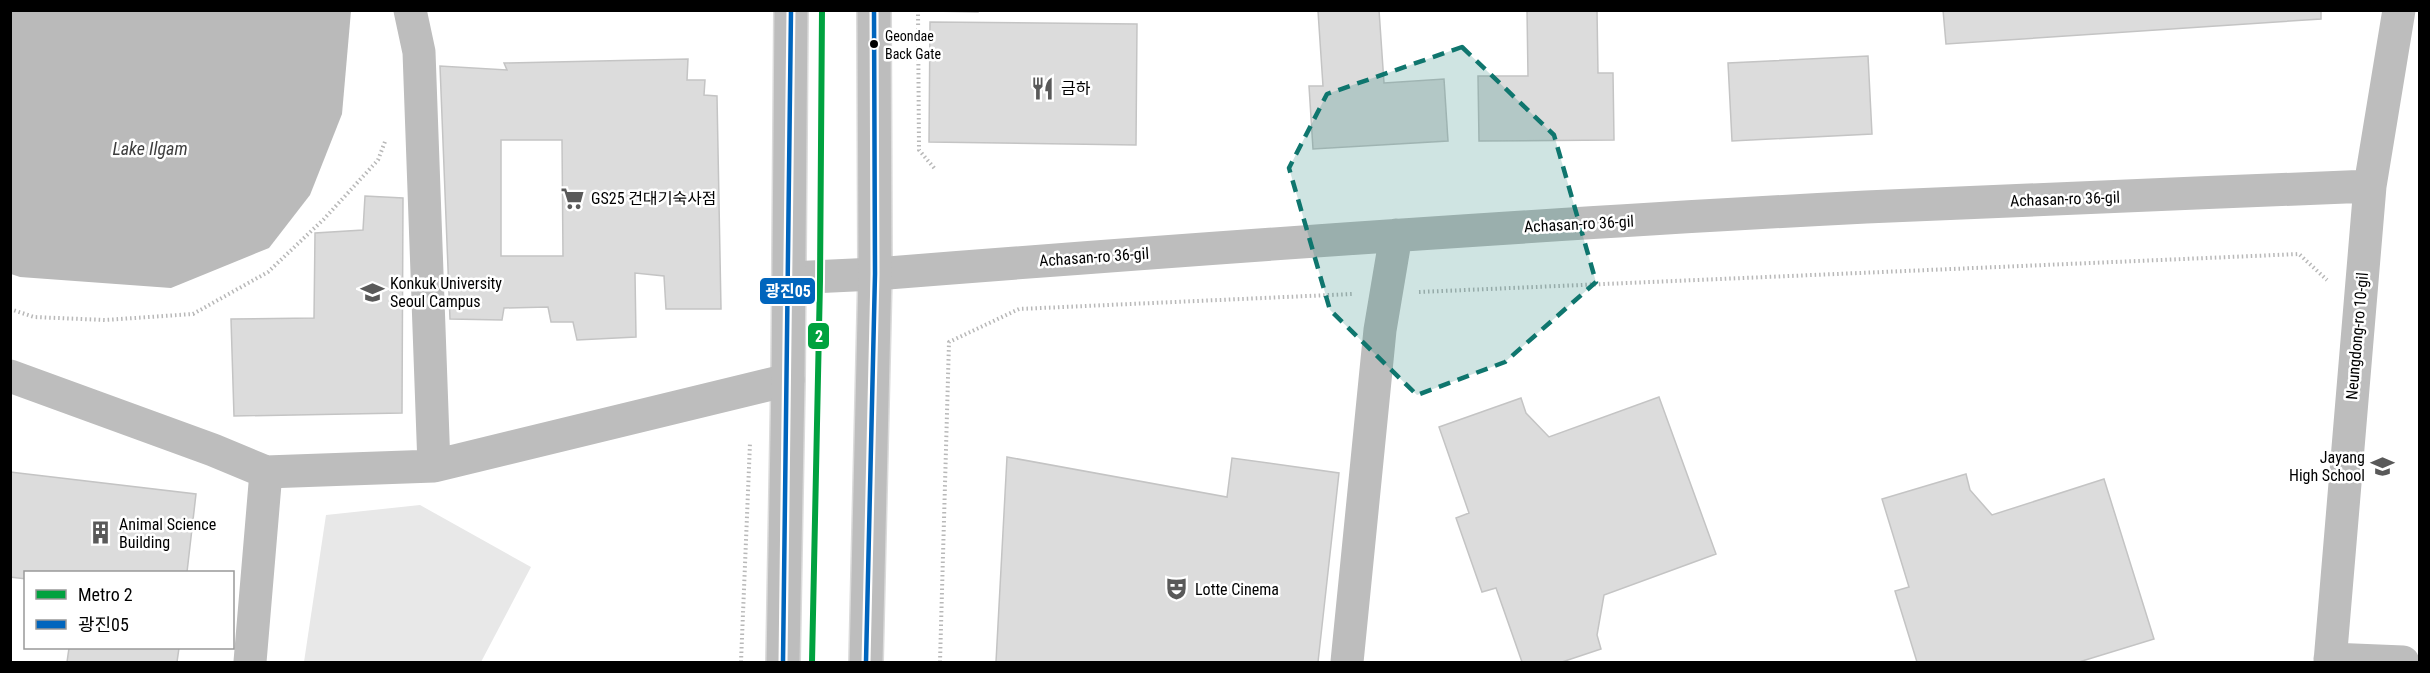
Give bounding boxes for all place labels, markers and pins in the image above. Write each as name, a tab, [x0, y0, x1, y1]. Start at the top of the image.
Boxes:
place label: Geondae Back Gate	[885, 28, 941, 62]
marker: Geondae Back Gate	[868, 38, 880, 50]
restaurant icon: 금하	[1030, 75, 1056, 101]
place label: 금하	[1061, 79, 1091, 98]
supermarket icon: GS25 건대기숙사점	[560, 185, 586, 211]
place label: GS25 건대기숙사점	[591, 189, 717, 208]
place label: Konkuk University Seoul Campus	[390, 274, 502, 311]
school or university icon: Konkuk University Seoul Campus	[359, 279, 385, 305]
place label: Jayang High School	[2289, 448, 2365, 485]
school or university icon: Jayang High School	[2370, 453, 2396, 479]
place label: Animal Science Building	[119, 515, 216, 552]
building icon: Animal Science Building	[88, 520, 114, 546]
theatre icon: Lotte Cinema	[1164, 576, 1190, 602]
place label: Lotte Cinema	[1195, 580, 1279, 599]

